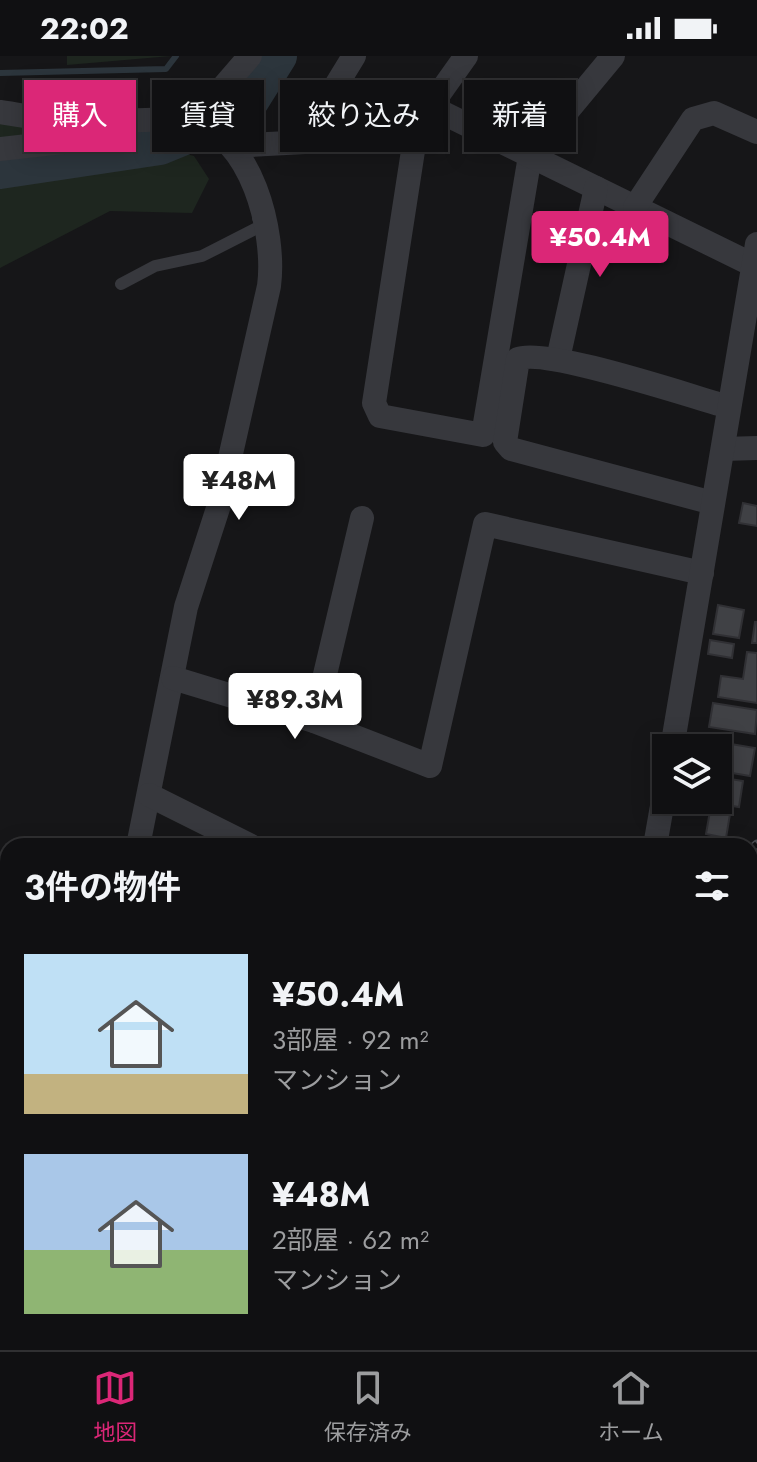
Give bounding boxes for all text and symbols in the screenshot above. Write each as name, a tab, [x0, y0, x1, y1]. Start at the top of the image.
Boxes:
text: 22:02	[40, 7, 129, 50]
chip: 購入	[24, 80, 136, 152]
chip: 賃貸	[152, 80, 264, 152]
chip: 絞り込み	[280, 80, 448, 152]
chip: 新着	[464, 80, 576, 152]
pin: ¥50.4M	[535, 211, 665, 279]
text: ¥50.4M	[549, 218, 651, 256]
pin: ¥48M	[192, 454, 286, 522]
text: ¥48M	[201, 461, 277, 499]
pin: ¥89.3M	[230, 673, 360, 741]
text: ¥89.3M	[247, 680, 343, 718]
map controls	[652, 734, 732, 814]
button: layers	[652, 734, 732, 814]
text: 3件の物件	[24, 863, 181, 912]
icon: filters	[690, 864, 734, 908]
text: ¥50.4M	[272, 970, 404, 1019]
icon: home	[88, 986, 184, 1082]
text: 3部屋 · 92 m²	[272, 1021, 428, 1059]
text: マンション	[272, 1061, 402, 1099]
text: ¥48M	[272, 1170, 370, 1219]
icon: home	[88, 1186, 184, 1282]
text: 2部屋 · 62 m²	[272, 1221, 429, 1259]
text: マンション	[272, 1261, 402, 1299]
tab: 地図	[93, 1366, 137, 1448]
tab: 保存済み	[324, 1366, 412, 1448]
tab: ホーム	[598, 1366, 664, 1448]

